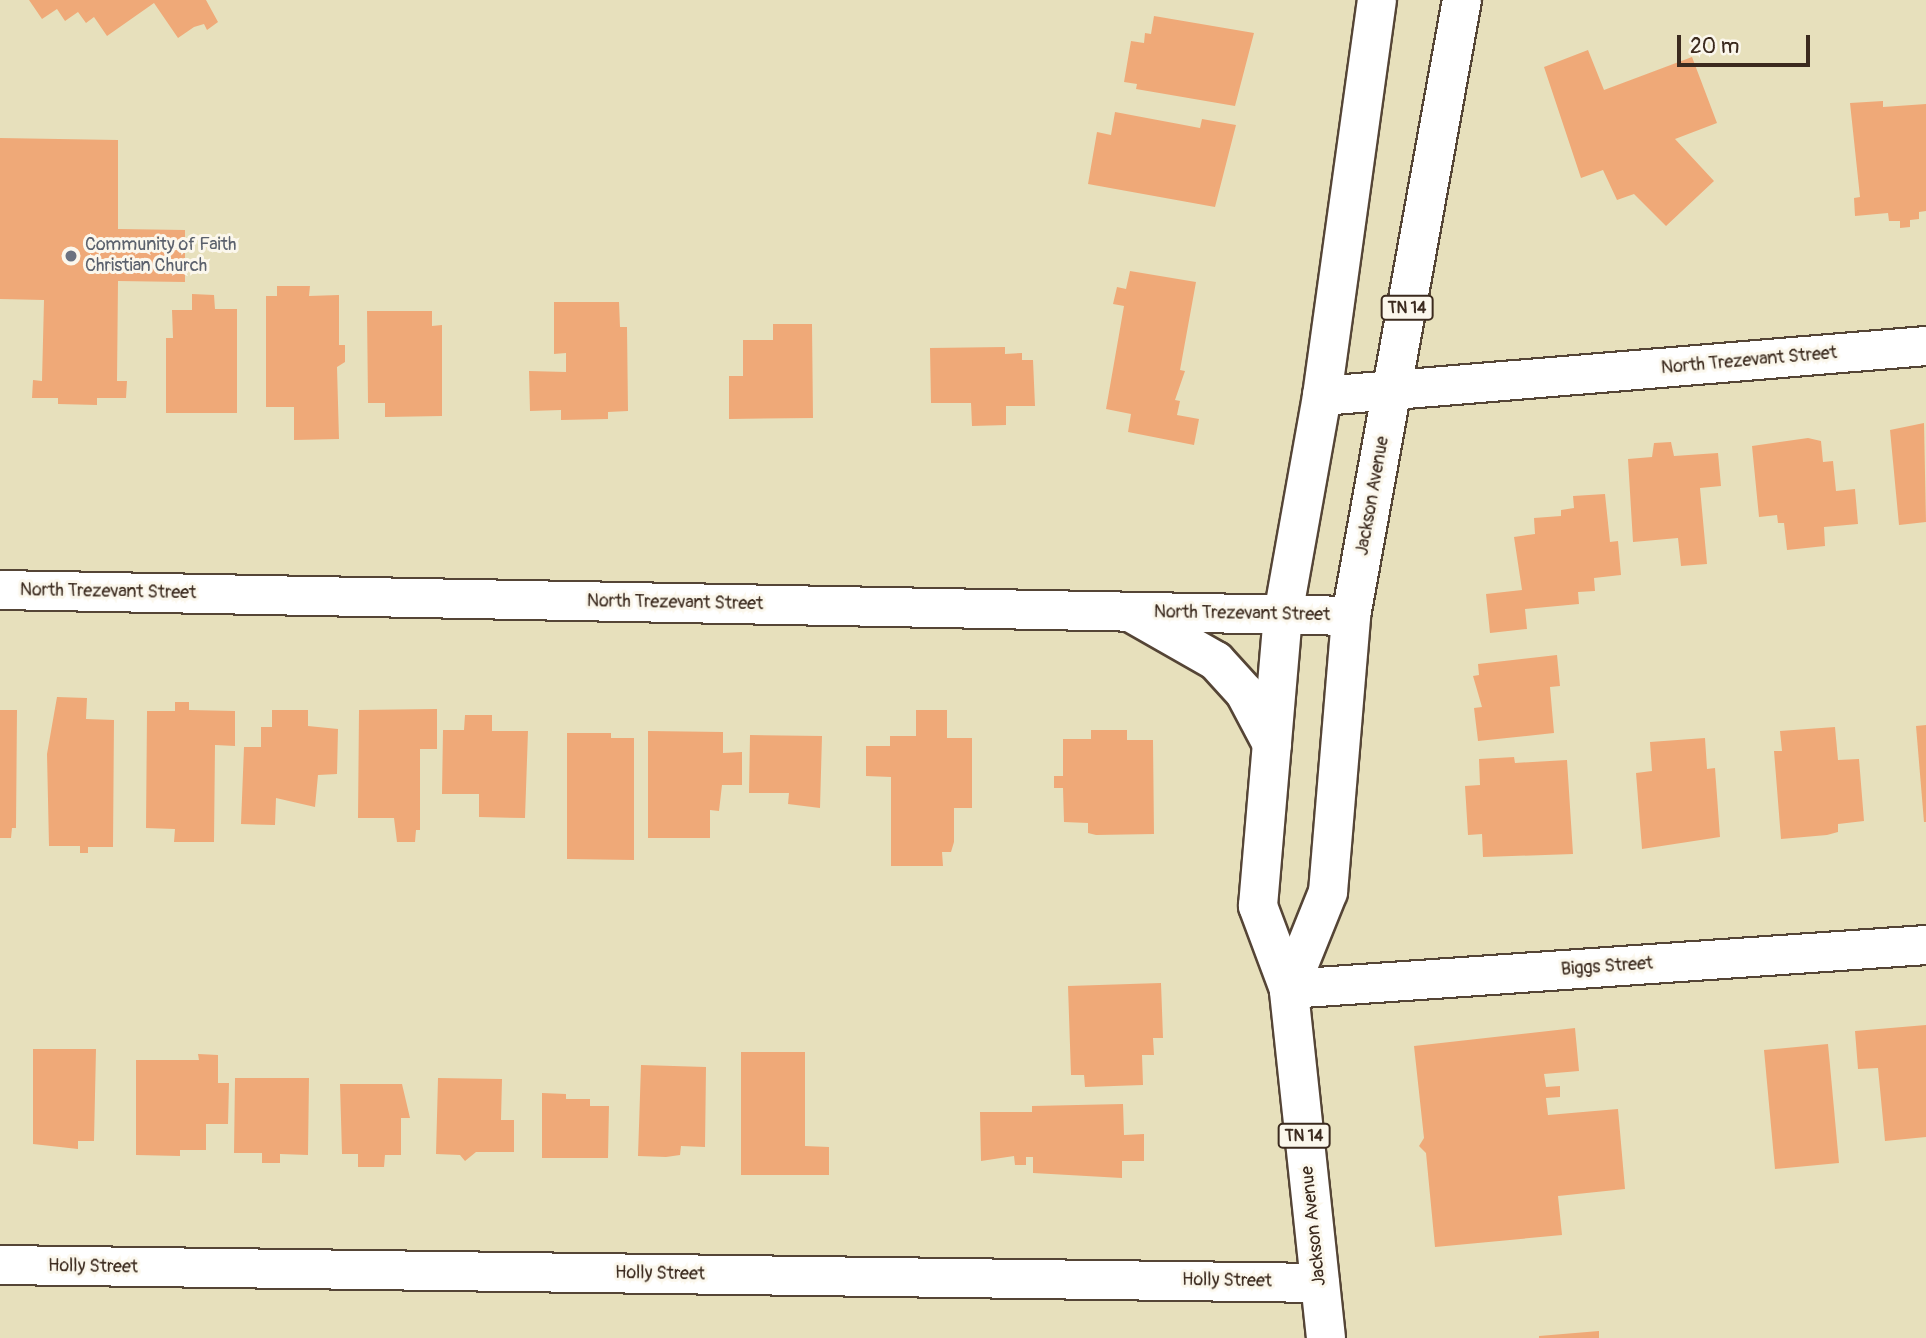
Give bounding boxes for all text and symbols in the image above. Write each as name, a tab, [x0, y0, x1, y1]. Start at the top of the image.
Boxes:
scale bar	[1681, 21, 1814, 65]
text: 20 m	[1690, 33, 1739, 60]
place label: Community of Faith Christian Church	[85, 235, 236, 278]
marker: Community of Faith Christian Church	[63, 248, 79, 264]
road number: TN 14	[1379, 296, 1435, 320]
street label: North Trezevant Street	[1660, 343, 1838, 379]
street label: Jackson Avenue	[1352, 435, 1394, 557]
street label: North Trezevant Street	[20, 580, 196, 604]
street label: North Trezevant Street	[587, 591, 763, 615]
street label: North Trezevant Street	[1154, 602, 1330, 626]
street label: Biggs Street	[1560, 953, 1654, 981]
road number: TN 14	[1276, 1124, 1332, 1148]
street label: Jackson Avenue	[1297, 1165, 1331, 1287]
street label: Holly Street	[48, 1255, 138, 1279]
street label: Holly Street	[615, 1262, 705, 1286]
street label: Holly Street	[1182, 1269, 1272, 1293]

